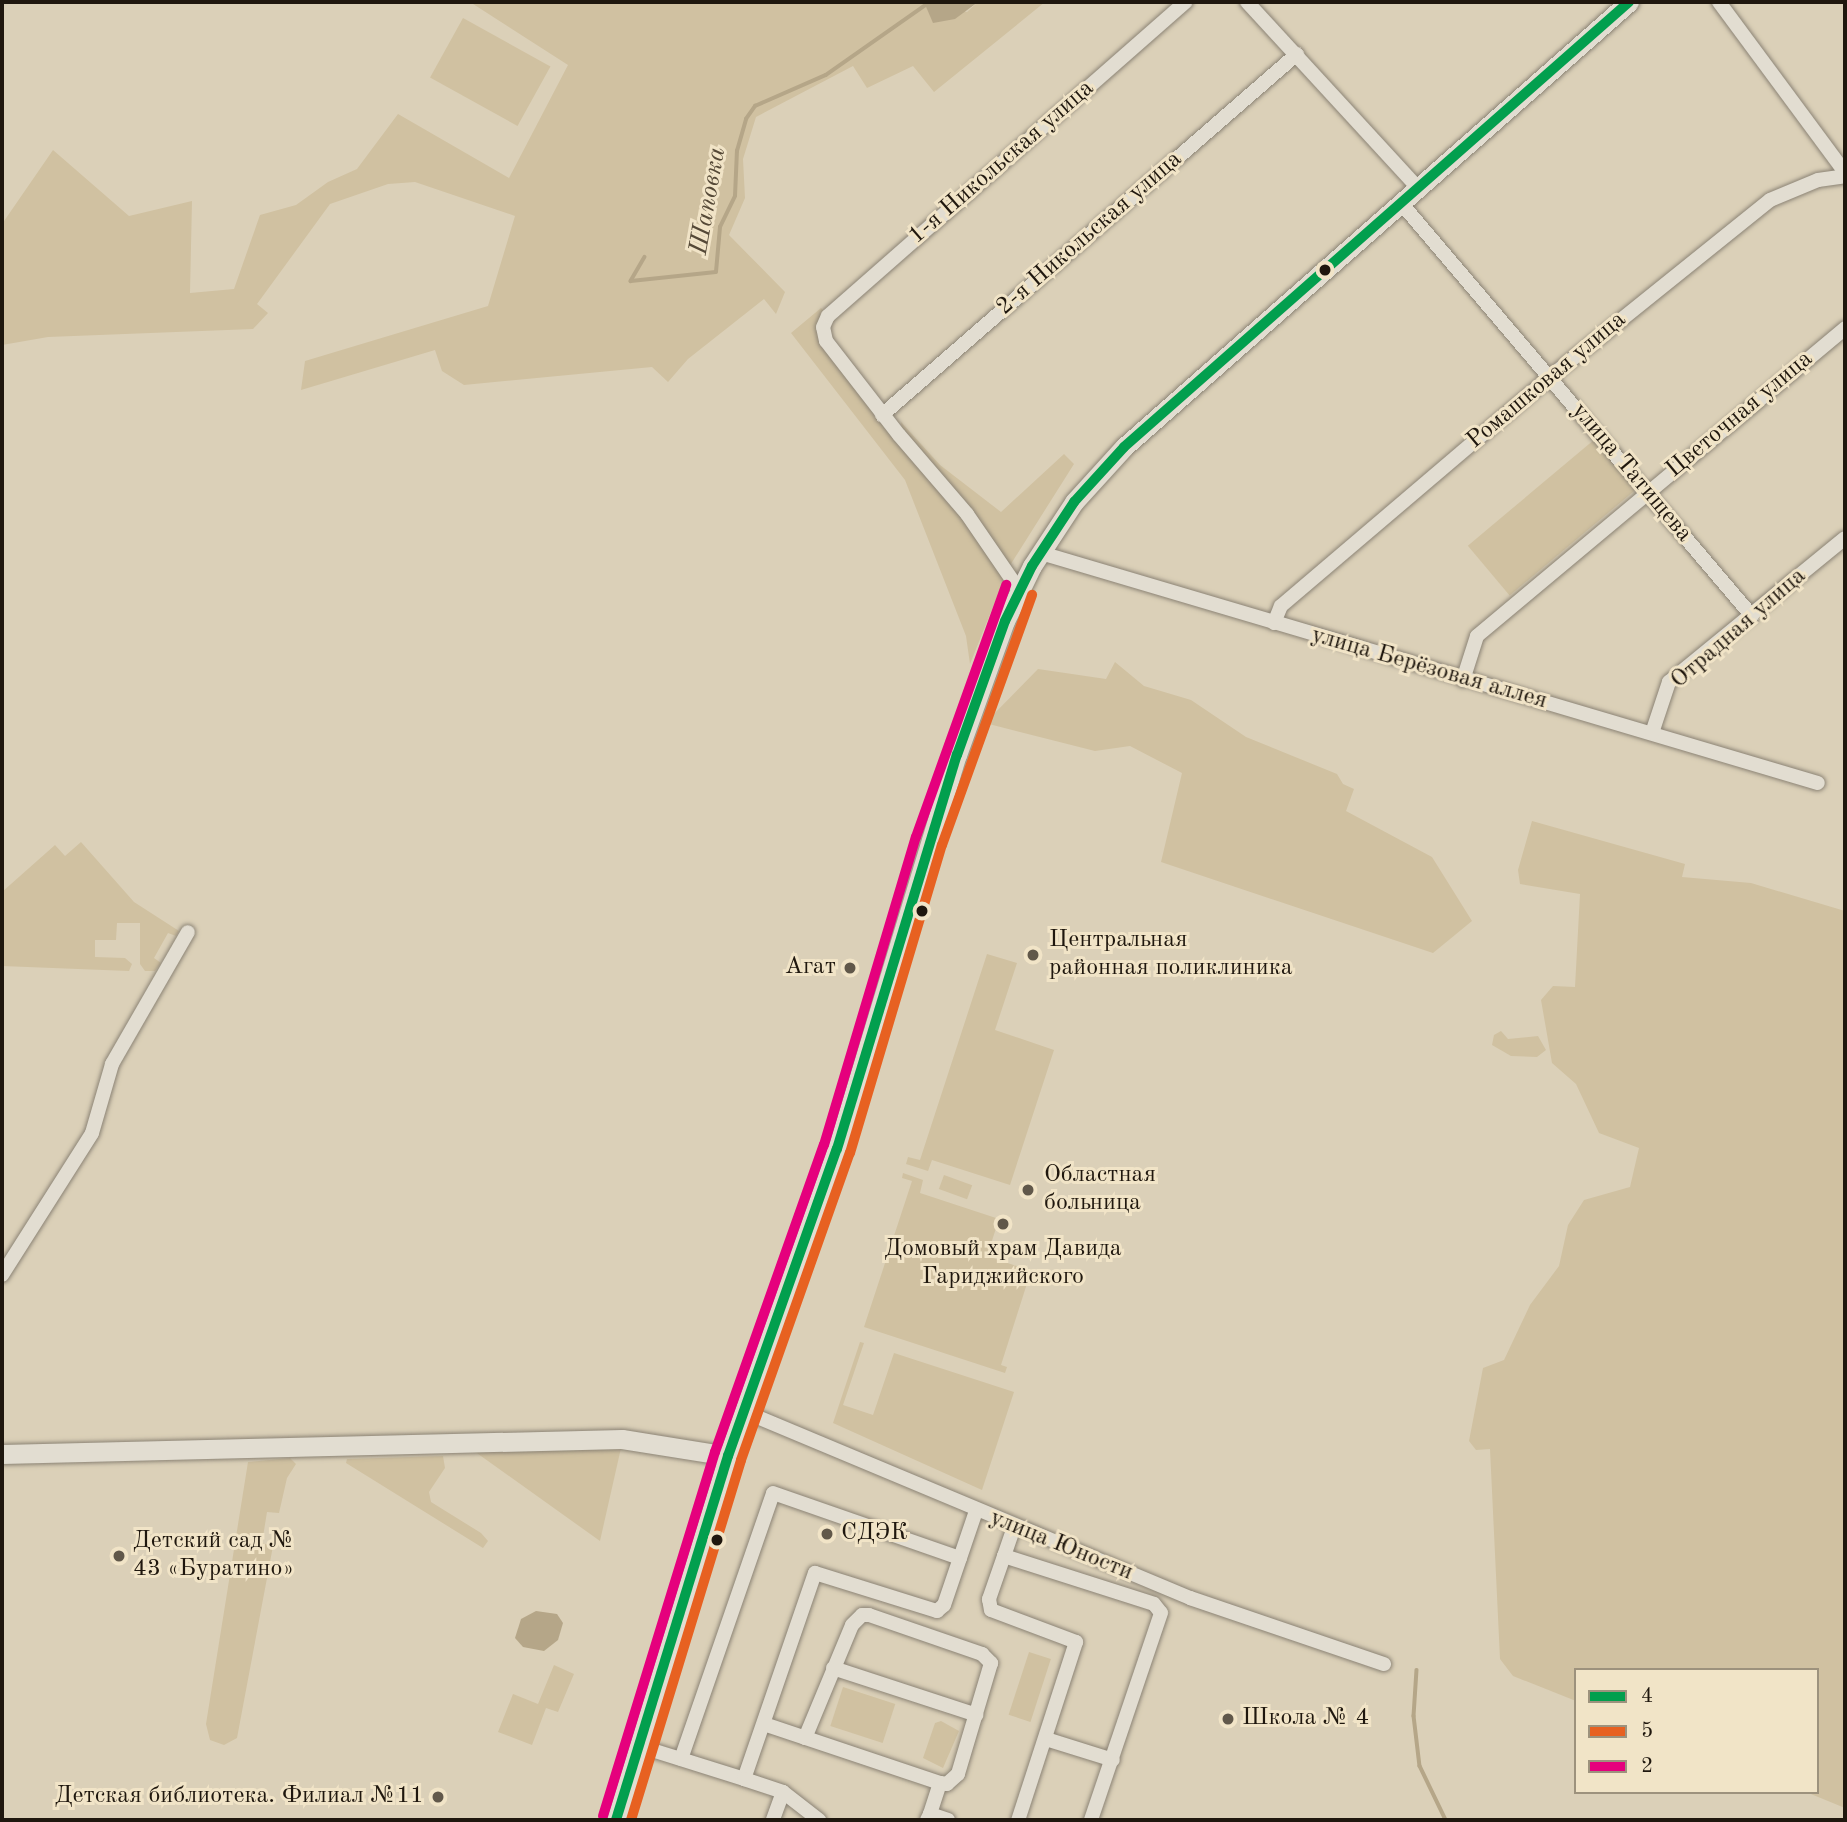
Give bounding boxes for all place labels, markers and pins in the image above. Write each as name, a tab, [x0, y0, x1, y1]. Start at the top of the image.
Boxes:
unlabelled marker	[1318, 263, 1332, 277]
unlabelled marker	[915, 904, 929, 918]
place label: Центральная районная поликлиника	[1049, 927, 1293, 983]
marker: Центральная районная поликлиника	[1023, 945, 1043, 965]
place label: Агат	[785, 954, 836, 982]
marker: Агат	[842, 960, 858, 976]
place label: Областная больница	[1044, 1162, 1156, 1218]
marker: Областная больница	[1018, 1180, 1038, 1200]
marker: Домовый храм Давида Гариджийского	[995, 1216, 1011, 1232]
place label: Домовый храм Давида Гариджийского	[884, 1236, 1122, 1292]
place label: СДЭК	[841, 1520, 908, 1548]
marker: СДЭК	[819, 1526, 835, 1542]
place label: Детский сад № 43 «Буратино»	[133, 1528, 295, 1584]
unlabelled marker	[710, 1533, 724, 1547]
marker: Детский сад № 43 «Буратино»	[111, 1548, 127, 1564]
place label: Школа № 4	[1242, 1705, 1369, 1733]
marker: Школа № 4	[1220, 1711, 1236, 1727]
place label: Детская библиотека. Филиал №11	[55, 1783, 424, 1811]
marker: Детская библиотека. Филиал №11	[430, 1789, 446, 1805]

